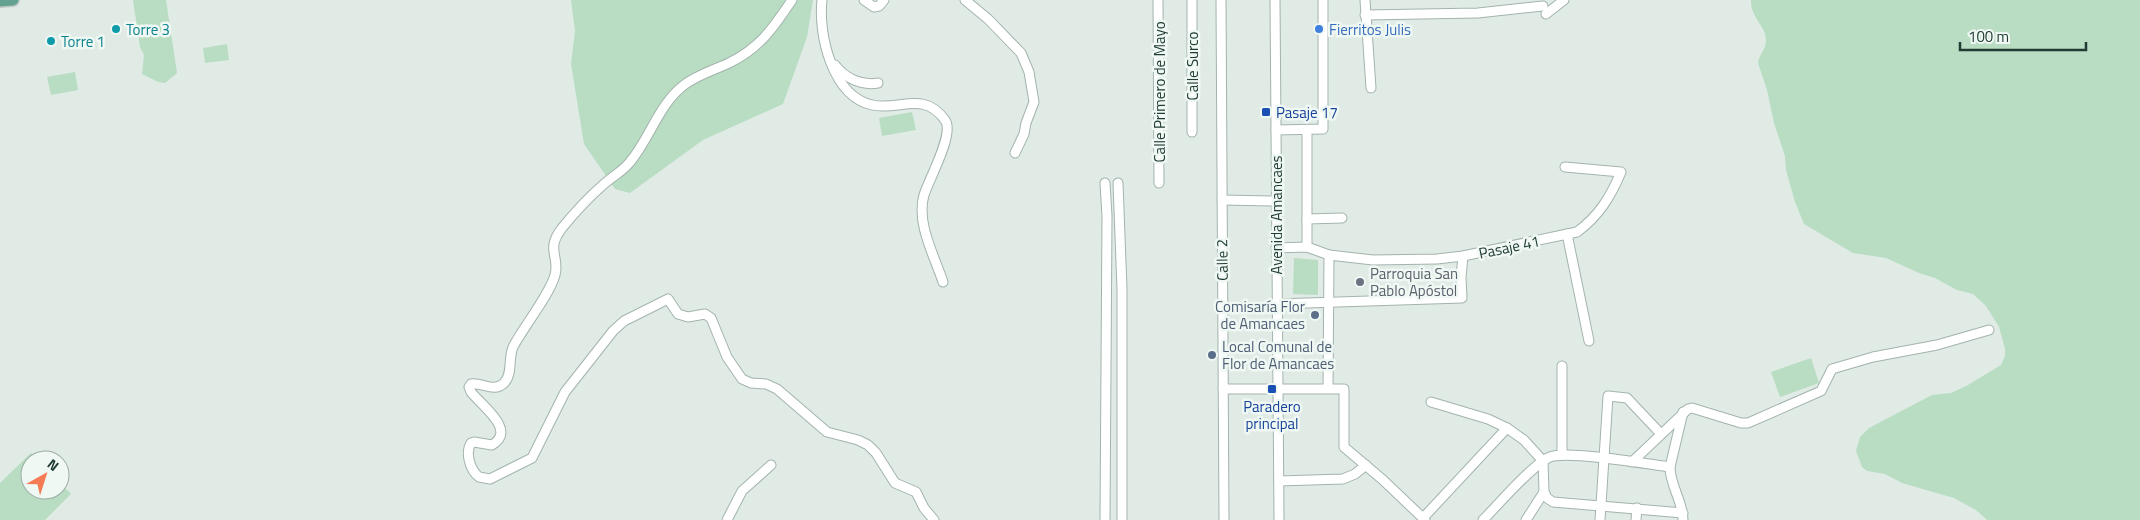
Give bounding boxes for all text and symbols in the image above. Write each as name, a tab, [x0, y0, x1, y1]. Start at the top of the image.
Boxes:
place label: Torre 3	[126, 18, 170, 41]
place label: Fierritos Julis	[1329, 18, 1411, 41]
scale bar	[1960, 20, 2086, 52]
street label: Calle Primero de Mayo	[1148, 21, 1171, 163]
marker: Torre 3	[110, 23, 122, 35]
marker: Fierritos Julis	[1313, 23, 1325, 35]
text: 100 m	[1968, 25, 2009, 48]
place label: Torre 1	[61, 30, 105, 53]
street label: Calle Surco	[1181, 31, 1204, 101]
marker: Torre 1	[45, 35, 57, 47]
place label: Pasaje 17	[1276, 101, 1338, 124]
marker: Pasaje 17	[1260, 106, 1272, 118]
street label: Avenida Amancaes	[1265, 155, 1288, 275]
street label: Pasaje 41	[1476, 229, 1542, 265]
street label: Calle 2	[1210, 239, 1234, 281]
place label: Parroquia San Pablo Apóstol	[1370, 262, 1458, 302]
marker: Parroquia San Pablo Apóstol	[1354, 276, 1366, 288]
place label: Comisaría Flor de Amancaes	[1215, 295, 1305, 335]
marker: Comisaría Flor de Amancaes	[1309, 309, 1321, 321]
place label: Local Comunal de Flor de Amancaes	[1222, 335, 1334, 375]
marker: Local Comunal de Flor de Amancaes	[1206, 349, 1218, 361]
marker: Paradero principal	[1266, 383, 1278, 395]
place label: Paradero principal	[1243, 395, 1301, 435]
north arrow	[20, 450, 70, 500]
text: N	[43, 453, 64, 476]

